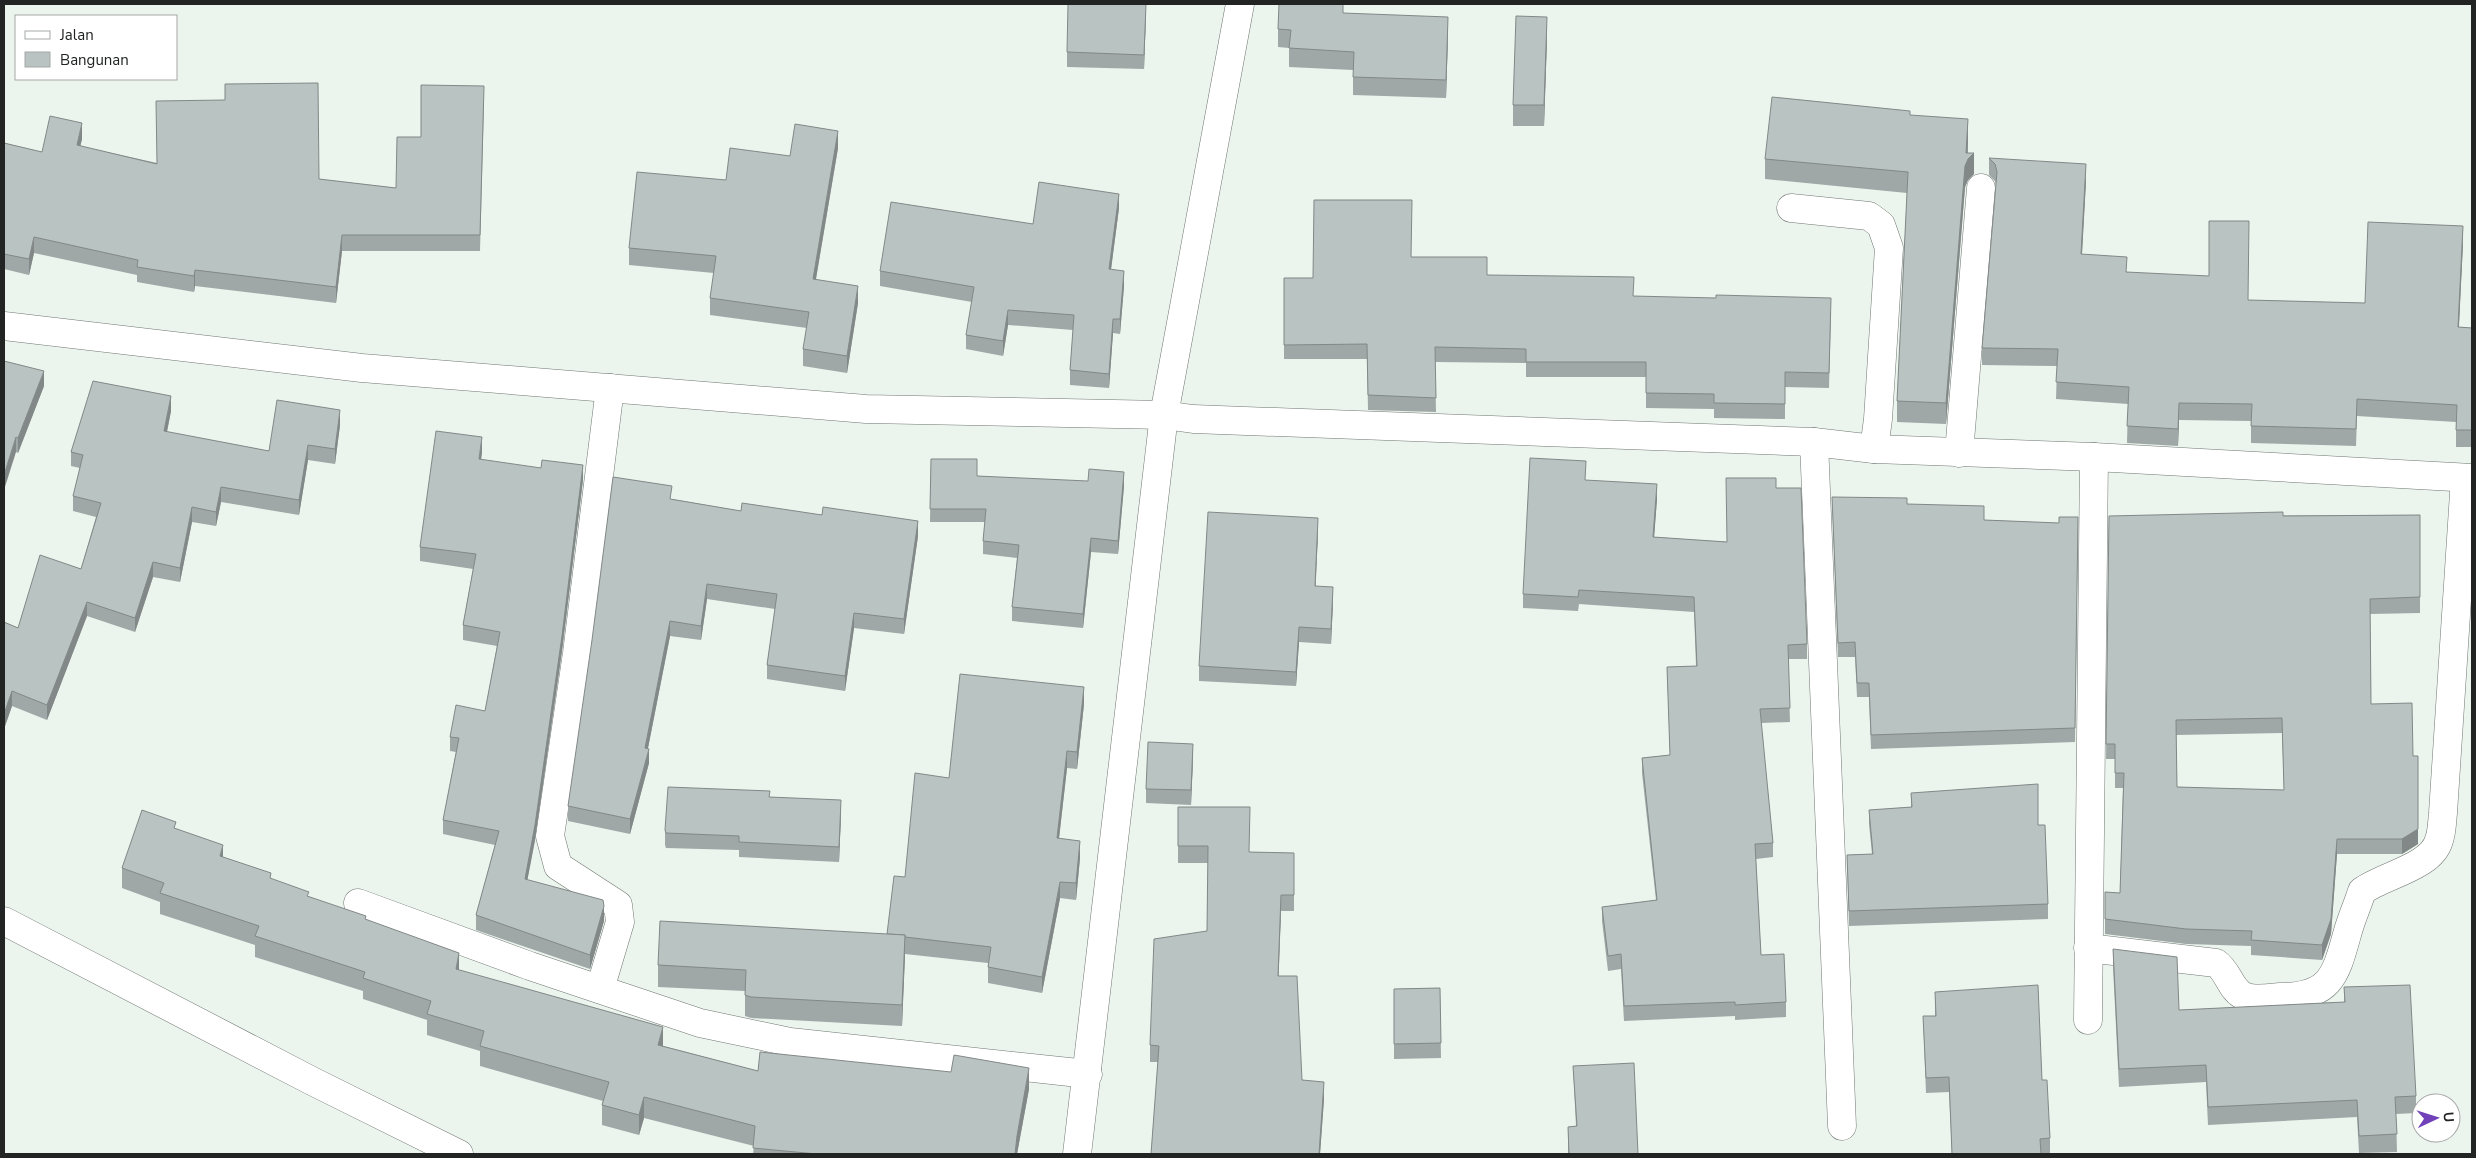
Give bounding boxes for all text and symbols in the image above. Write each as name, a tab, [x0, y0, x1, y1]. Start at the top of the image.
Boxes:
legend	[15, 15, 178, 80]
text: Jalan	[59, 25, 94, 45]
text: Bangunan	[60, 50, 129, 70]
north arrow	[2411, 1093, 2461, 1143]
text: U	[2439, 1111, 2458, 1123]

